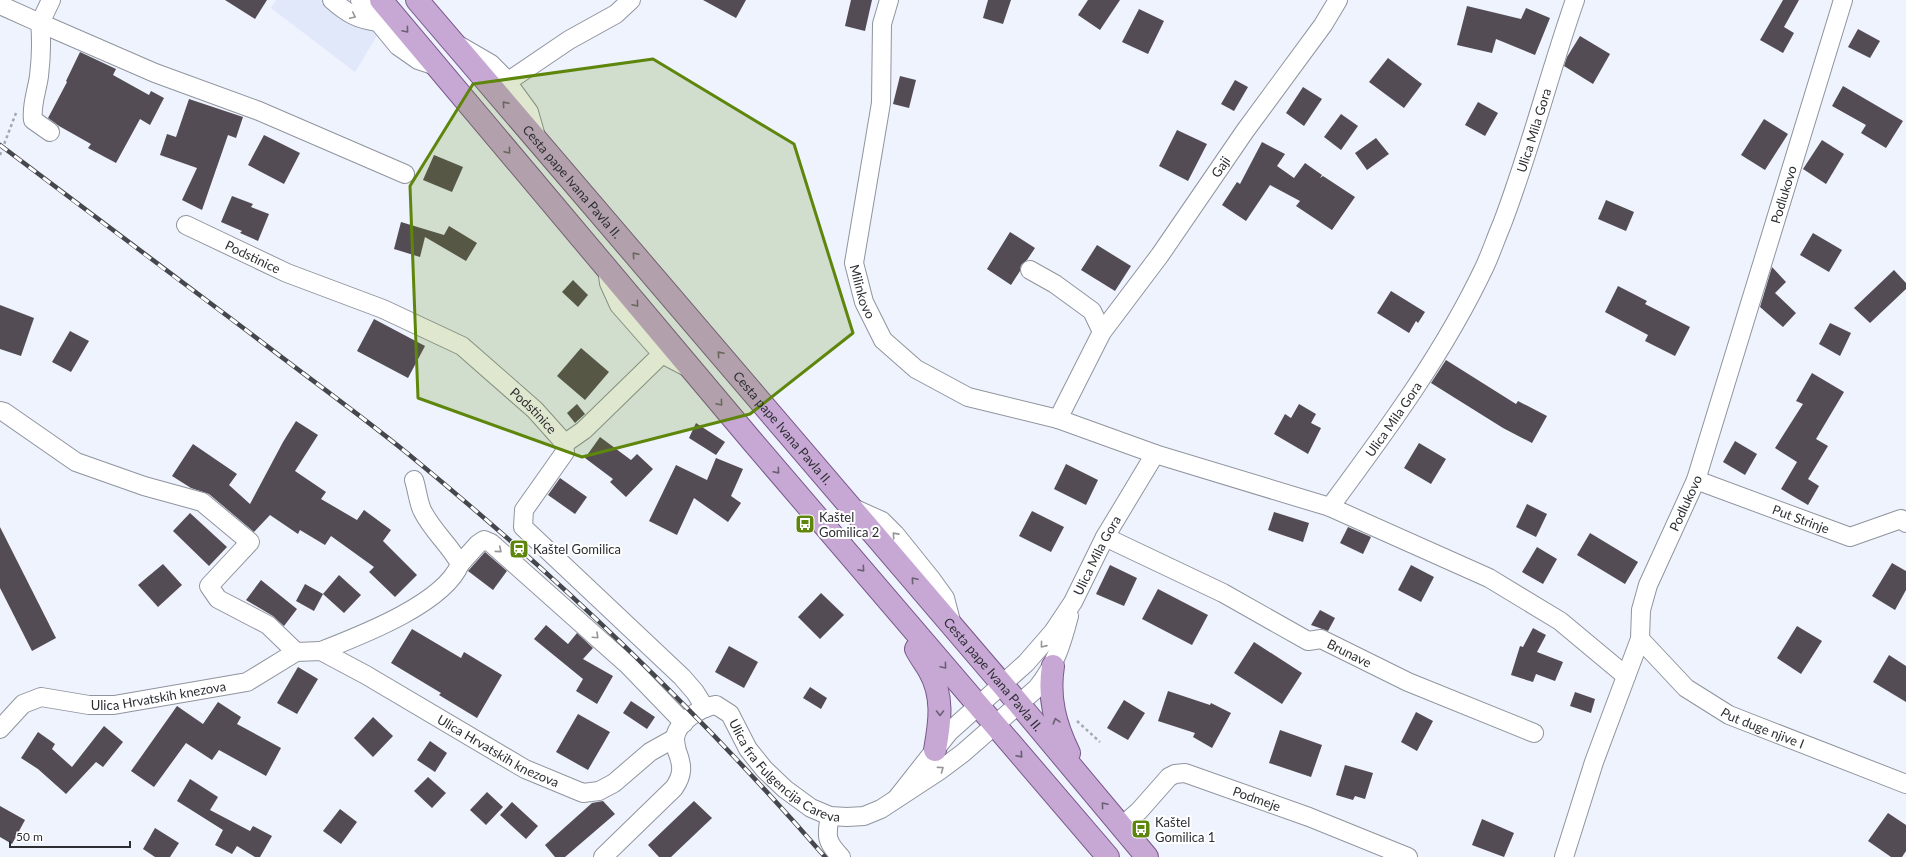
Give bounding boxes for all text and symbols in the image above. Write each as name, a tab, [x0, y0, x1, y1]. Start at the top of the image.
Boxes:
one-way arrow	[349, 11, 356, 19]
one-way arrow	[401, 25, 408, 32]
street label: Ulica Mila Gora	[1513, 86, 1554, 175]
one-way arrow	[502, 101, 509, 108]
street label: Cesta pape Ivana Pavla II.	[519, 122, 625, 242]
one-way arrow	[503, 146, 510, 153]
street label: Gaji	[1208, 153, 1233, 180]
street label: Podlukovo	[1767, 164, 1800, 225]
street label: Podstinice	[223, 237, 283, 277]
one-way arrow	[633, 253, 640, 260]
street label: Milinkovo	[847, 263, 879, 321]
one-way arrow	[632, 299, 639, 306]
one-way arrow	[717, 351, 724, 358]
street label: Cesta pape Ivana Pavla II.	[730, 368, 836, 488]
street label: Ulica Mila Gora	[1362, 379, 1425, 460]
street label: Podstinice	[507, 384, 560, 437]
one-way arrow	[716, 398, 723, 406]
one-way arrow	[773, 466, 780, 473]
street label: Podlukovo	[1666, 473, 1705, 534]
street label: Put Strinje	[1770, 501, 1832, 537]
place label: Kaštel Gomilica 2	[819, 509, 879, 540]
bus stop icon: Kaštel Gomilica 2	[794, 513, 816, 535]
street label: Ulica Mila Gora	[1070, 513, 1124, 598]
one-way arrow	[892, 532, 900, 540]
station icon: Kaštel Gomilica	[508, 538, 530, 560]
place label: Kaštel Gomilica	[533, 541, 621, 557]
one-way arrow	[495, 545, 502, 552]
one-way arrow	[857, 565, 864, 572]
one-way arrow	[911, 578, 918, 585]
street label: Cesta pape Ivana Pavla II.	[940, 614, 1046, 734]
one-way arrow	[591, 631, 599, 639]
street label: Brunave	[1325, 635, 1374, 671]
one-way arrow	[1040, 641, 1047, 648]
one-way arrow	[939, 661, 946, 668]
street label: Ulica Hrvatskih knezova	[91, 678, 227, 713]
street label: Put duge njive I	[1718, 704, 1807, 752]
one-way arrow	[936, 710, 944, 716]
street label: Ulica Hrvatskih knezova	[435, 711, 562, 790]
street label: Ulica fra Fulgencija Careva	[726, 716, 840, 825]
one-way arrow	[1052, 718, 1061, 725]
one-way arrow	[1016, 750, 1023, 758]
one-way arrow	[937, 767, 944, 774]
street label: Podmeje	[1231, 783, 1283, 814]
one-way arrow	[1102, 803, 1109, 810]
place label: Kaštel Gomilica 1	[1155, 814, 1215, 845]
bus stop icon: Kaštel Gomilica 1	[1130, 818, 1152, 840]
scale bar	[10, 823, 130, 849]
text: 50 m	[16, 829, 43, 844]

